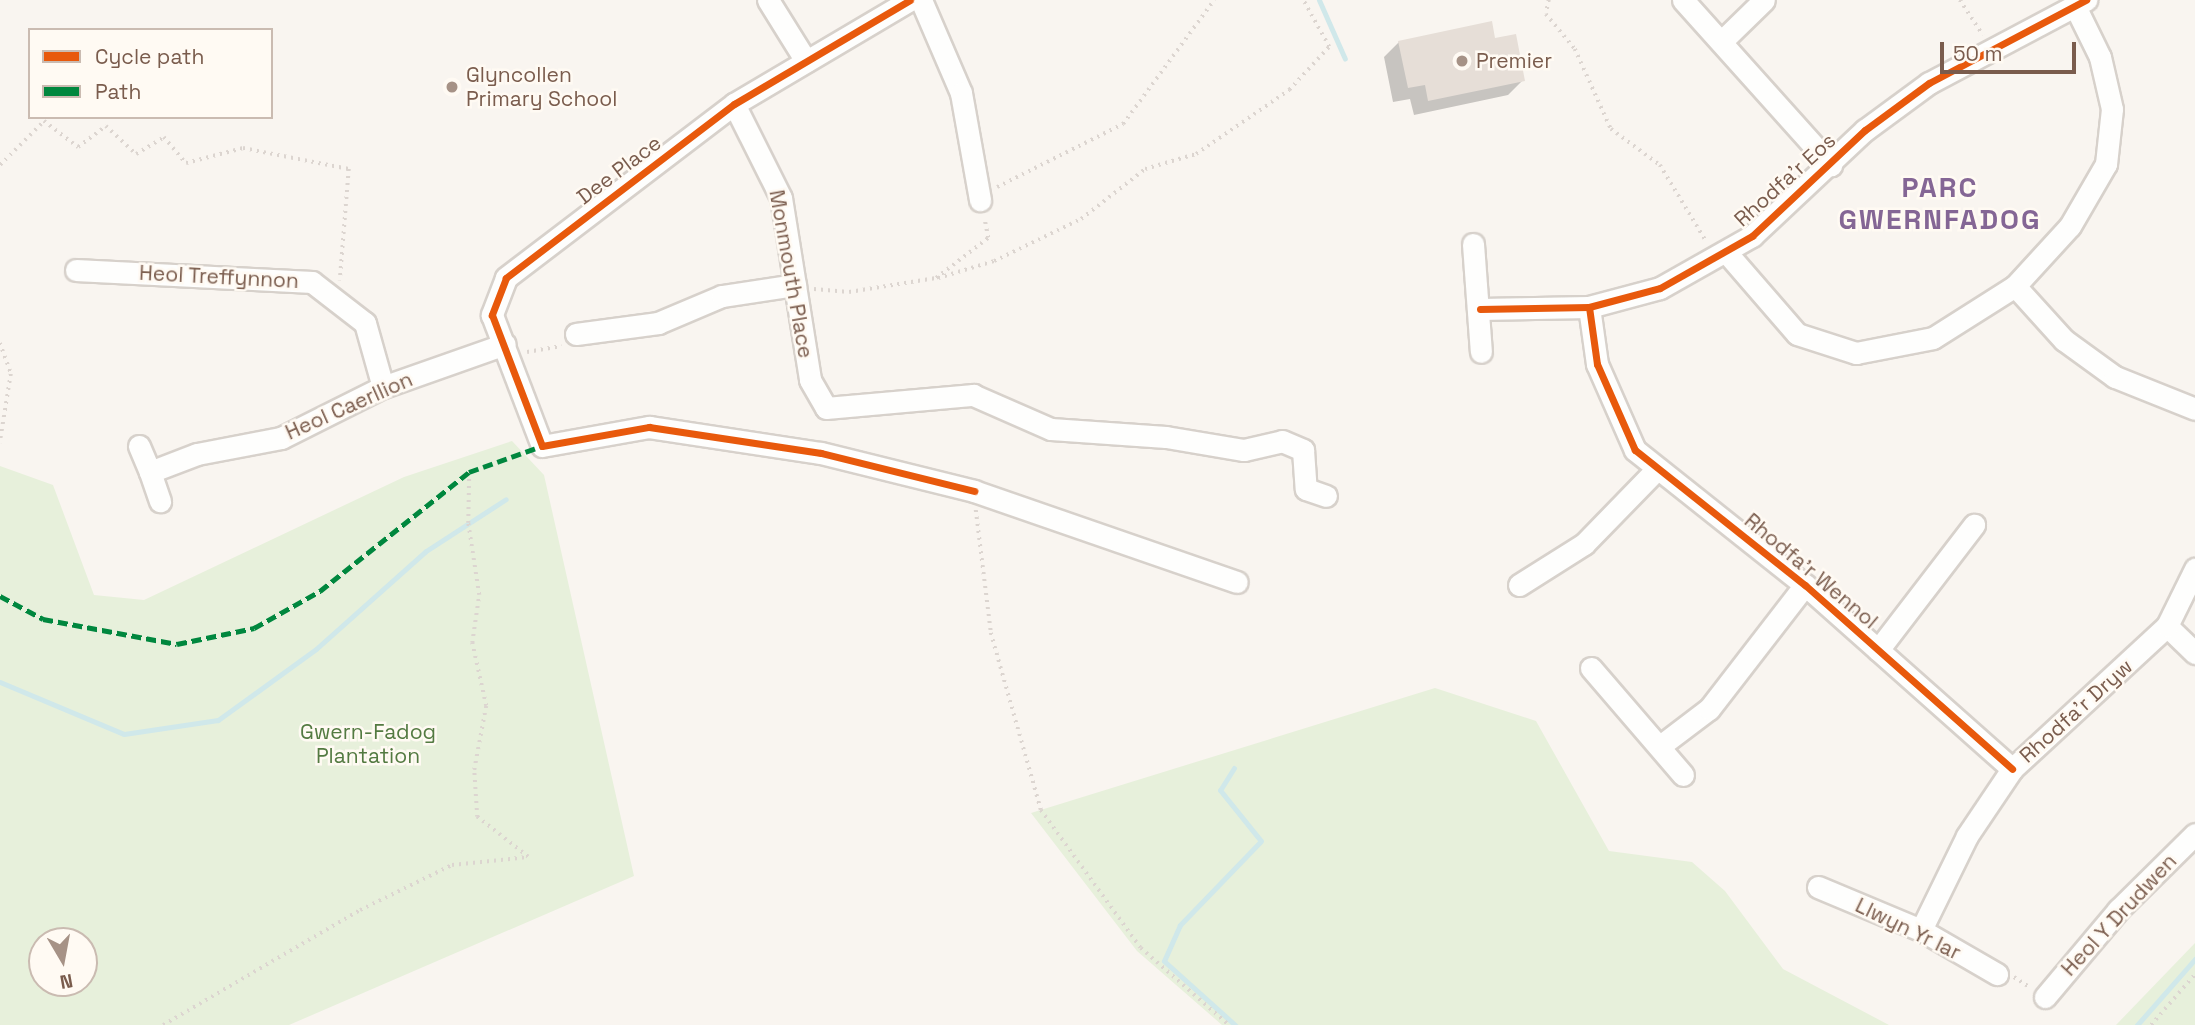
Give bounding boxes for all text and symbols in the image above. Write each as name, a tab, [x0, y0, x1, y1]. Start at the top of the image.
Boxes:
legend	[28, 28, 273, 119]
scale bar	[1943, 28, 2080, 72]
text: 50 m	[1953, 40, 2003, 67]
text: Cycle path	[95, 43, 204, 70]
place label: Premier	[1476, 48, 1552, 74]
marker: Premier	[1454, 53, 1470, 69]
place label: Glyncollen Primary School	[466, 62, 617, 112]
text: Path	[95, 78, 141, 105]
marker: Glyncollen Primary School	[444, 79, 460, 95]
street label: Rhodfa'r Eos	[1729, 128, 1841, 232]
street label: Dee Place	[572, 130, 666, 210]
district label: PARC GWERNFADOG	[1840, 170, 2040, 236]
street label: Monmouth Place	[764, 188, 818, 360]
street label: Heol Treffynnon	[138, 260, 300, 294]
street label: Heol Caerllion	[281, 367, 417, 445]
street label: Rhodfa'r Wennol	[1739, 508, 1883, 634]
street label: Rhodfa'r Dryw	[2014, 654, 2138, 768]
park label: Gwern-Fadog Plantation	[300, 719, 436, 769]
street label: Heol Y Drudwen	[2056, 849, 2182, 981]
street label: Llwyn Yr Iar	[1851, 893, 1965, 965]
north arrow	[28, 927, 98, 997]
text: N	[58, 968, 75, 995]

